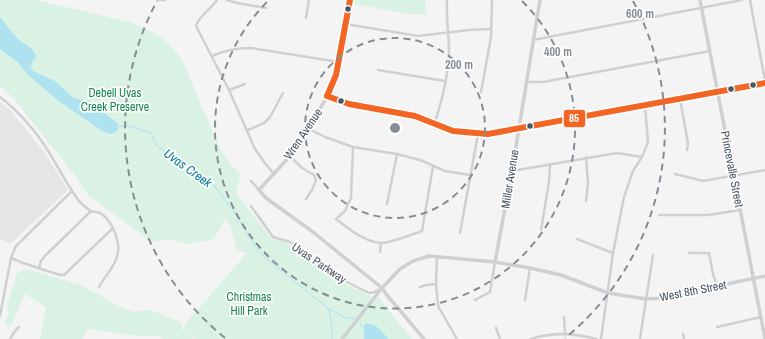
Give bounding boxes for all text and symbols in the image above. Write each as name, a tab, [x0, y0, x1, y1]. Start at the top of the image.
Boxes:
unlabelled marker	[343, 4, 353, 14]
text: 600 m	[626, 6, 654, 22]
text: 400 m	[544, 44, 572, 60]
text: 200 m	[445, 57, 473, 73]
unlabelled marker	[748, 80, 758, 90]
unlabelled marker	[726, 84, 736, 94]
park label: Debell Uvas Creek Preserve	[81, 85, 149, 115]
unlabelled marker	[336, 96, 346, 106]
street label: Wren Avenue	[280, 105, 326, 163]
line badge: 85	[563, 109, 586, 128]
text: 85	[569, 111, 579, 125]
centre of rings	[388, 121, 402, 135]
unlabelled marker	[525, 121, 535, 131]
street label: Princevalle Street	[717, 129, 747, 209]
water label: Uvas Creek	[160, 145, 216, 192]
street label: Miller Avenue	[497, 148, 523, 210]
street label: Uvas Parkway	[288, 239, 350, 287]
street label: West 8th Street	[658, 277, 728, 305]
park label: Christmas Hill Park	[227, 289, 271, 319]

